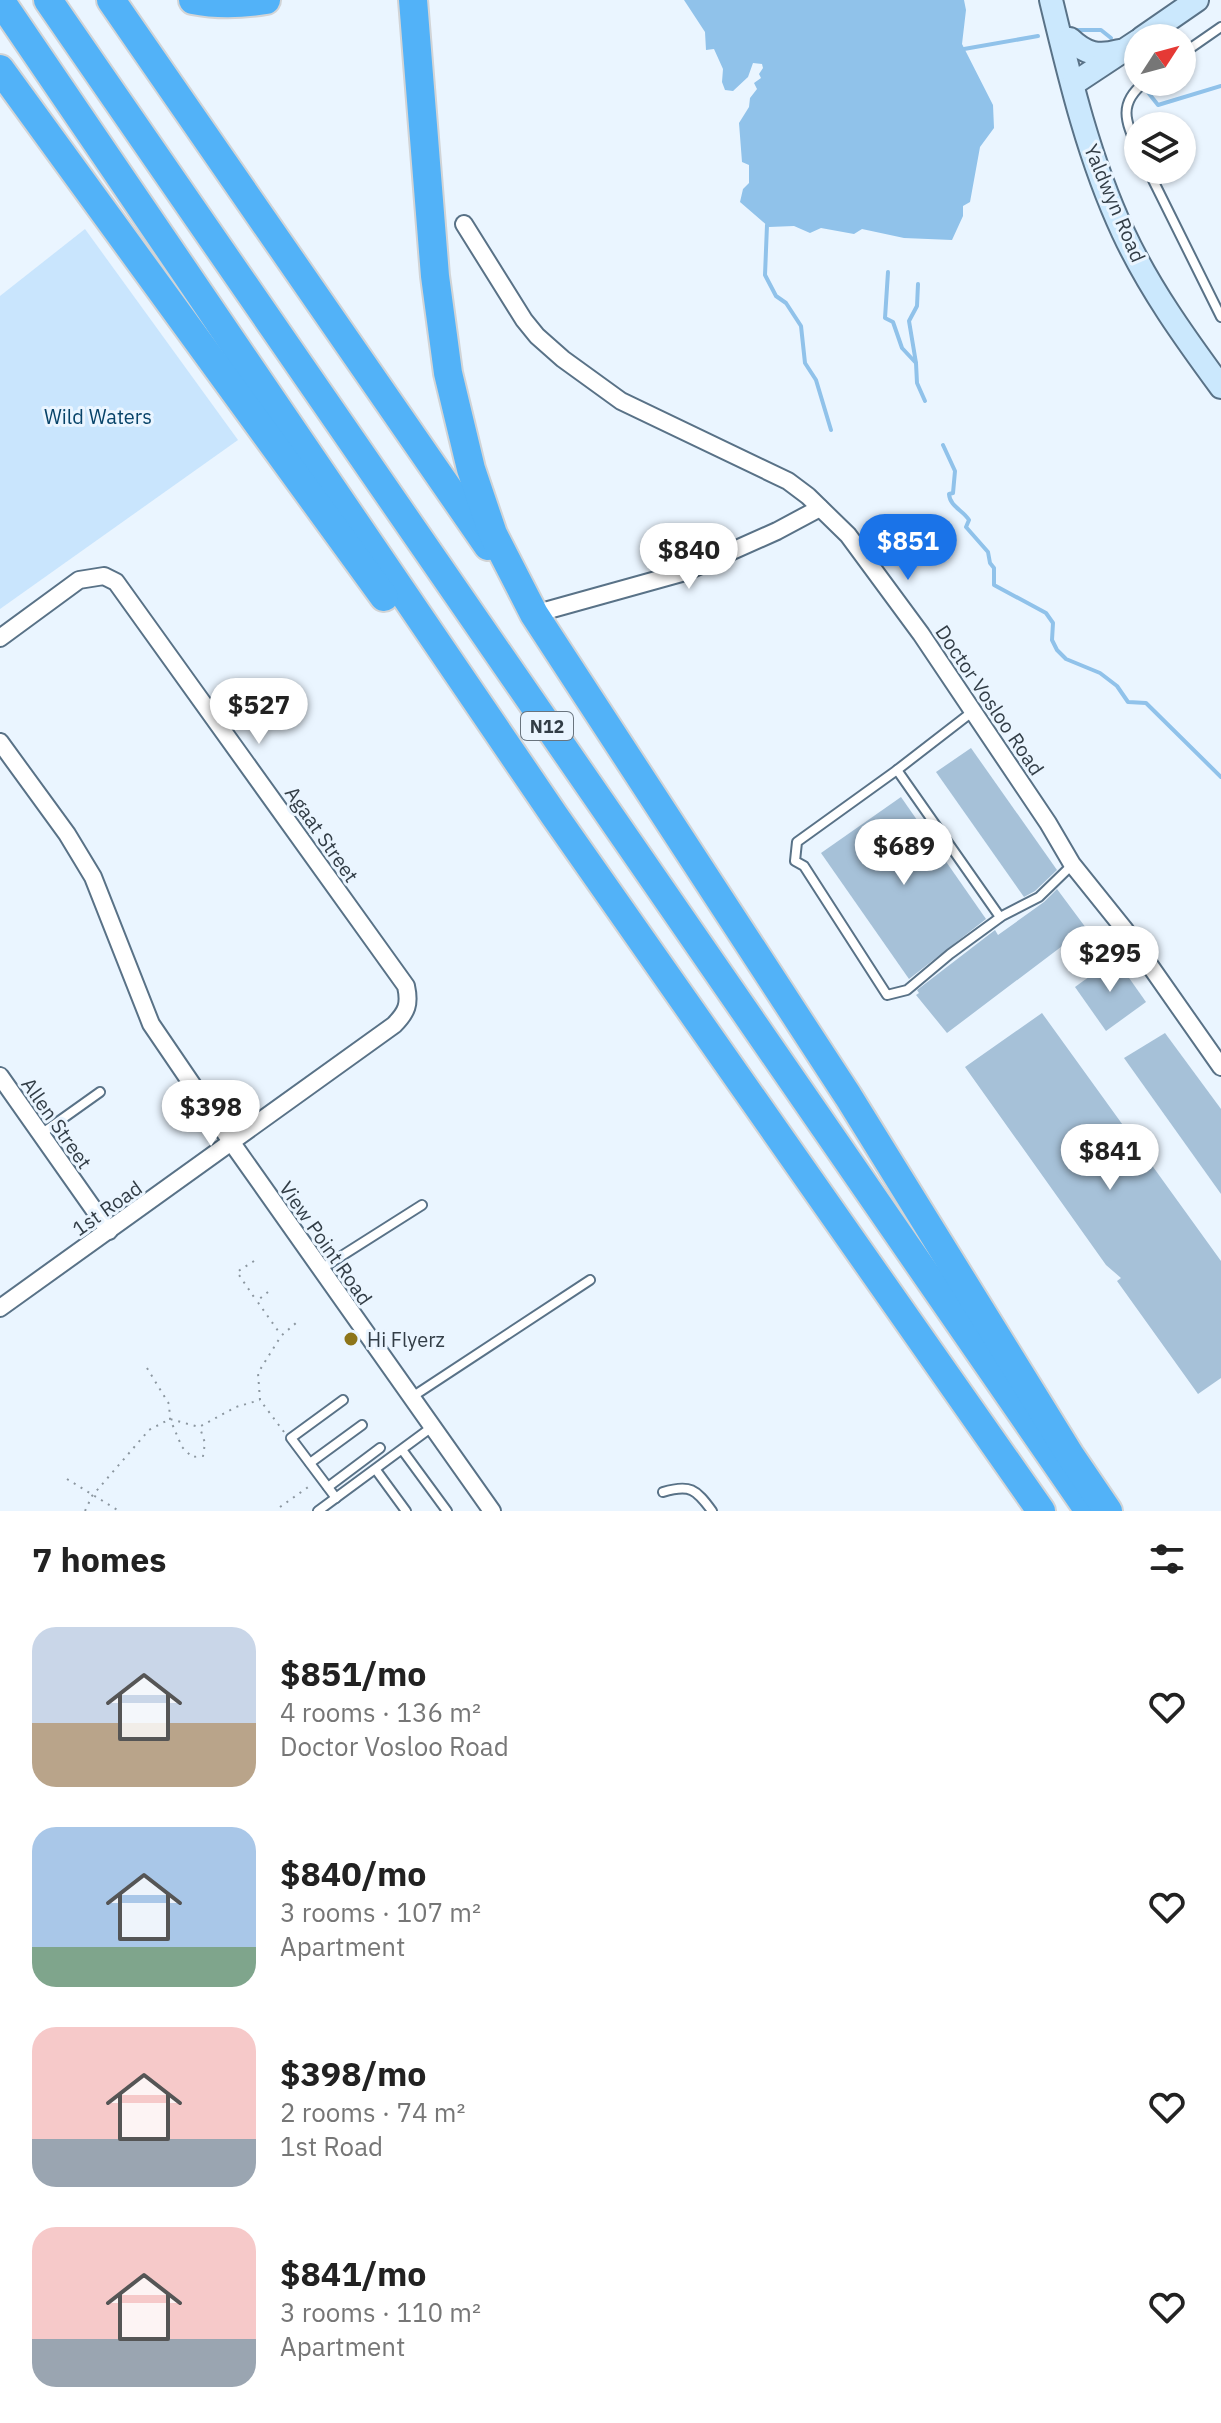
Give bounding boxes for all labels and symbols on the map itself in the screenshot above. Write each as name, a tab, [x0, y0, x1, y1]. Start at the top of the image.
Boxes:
north arrow	[1124, 24, 1196, 96]
street label: Yaldwyn Road	[1078, 140, 1152, 266]
park label: Wild Waters	[44, 403, 152, 430]
pin: $851	[861, 514, 955, 582]
pin: $840	[642, 523, 736, 591]
street label: Doctor Vosloo Road	[930, 620, 1050, 780]
pin: $527	[212, 678, 306, 746]
road number: N12	[521, 712, 573, 740]
street label: Agaat Street	[279, 781, 365, 887]
pin: $689	[857, 819, 951, 887]
pin: $295	[1063, 926, 1157, 994]
street label: Allen Street	[16, 1072, 98, 1174]
pin: $398	[164, 1080, 258, 1148]
pin: $841	[1063, 1124, 1157, 1192]
street label: 1st Road	[67, 1174, 147, 1242]
street label: View Point Road	[273, 1176, 379, 1310]
place label: Hi Flyerz	[367, 1326, 445, 1353]
marker: Hi Flyerz	[342, 1330, 360, 1348]

